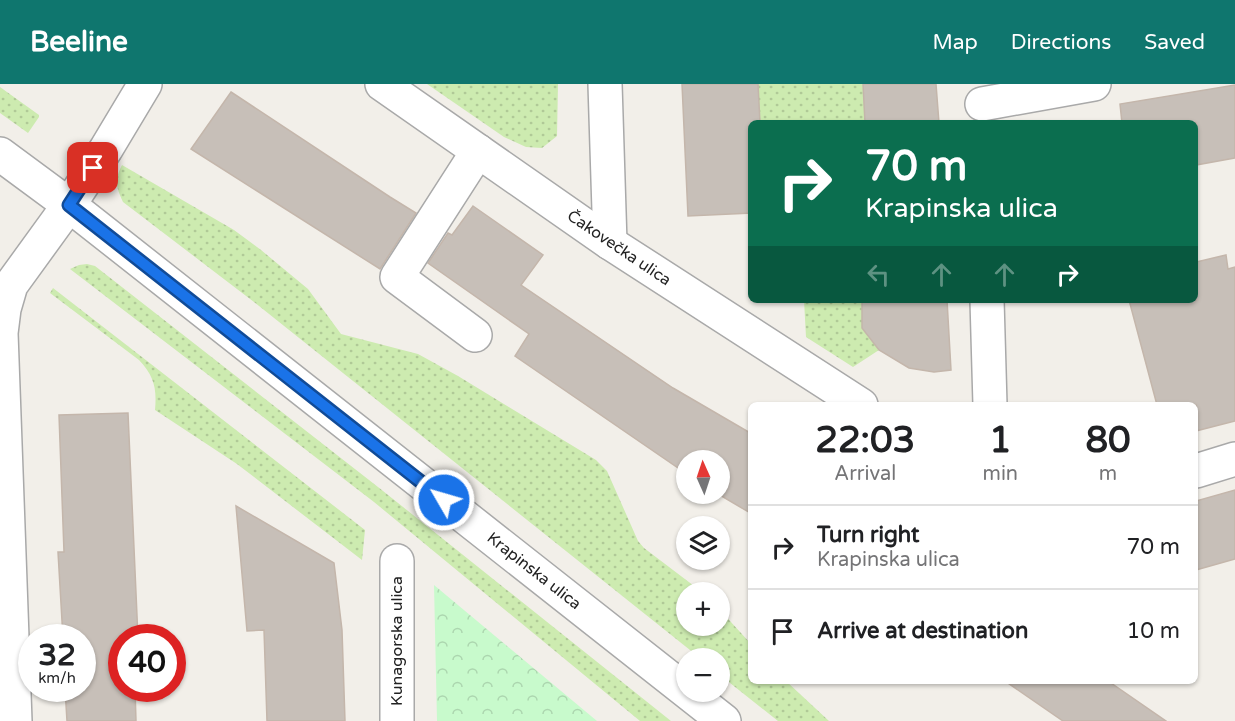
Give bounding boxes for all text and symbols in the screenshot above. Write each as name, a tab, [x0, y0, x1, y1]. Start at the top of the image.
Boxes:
text: Beeline	[30, 25, 128, 59]
text: Map	[932, 30, 978, 55]
text: Directions	[1011, 30, 1111, 55]
text: Saved	[1144, 30, 1205, 55]
text: 70 m	[865, 141, 967, 192]
pin	[67, 142, 118, 193]
icon: right	[766, 144, 844, 222]
icon: arrive	[76, 151, 109, 184]
text: Krapinska ulica	[865, 192, 1058, 225]
street label: Čakovečka ulica	[563, 206, 675, 290]
icon: left	[862, 258, 895, 291]
icon: ahead	[925, 258, 958, 291]
icon: ahead	[988, 258, 1021, 291]
icon: right	[1051, 258, 1084, 291]
text: 22:03	[815, 419, 915, 462]
text: 1	[989, 419, 1012, 462]
text: 80	[1085, 419, 1131, 462]
north arrow	[676, 450, 730, 504]
map controls	[676, 450, 730, 702]
text: Arrival	[834, 462, 896, 486]
text: min	[983, 462, 1018, 486]
text: m	[1099, 462, 1117, 486]
position arrow	[412, 468, 476, 532]
button: layers	[676, 516, 730, 570]
text: Turn right	[817, 522, 919, 548]
street label: Krapinska ulica	[483, 528, 585, 614]
icon: right	[766, 531, 799, 564]
text: 70 m	[1126, 534, 1180, 560]
text: Krapinska ulica	[817, 548, 960, 572]
street label: Kunagorska ulica	[387, 576, 407, 706]
button: +	[676, 582, 730, 636]
icon: arrive	[766, 615, 799, 648]
text: Arrive at destination	[817, 618, 1028, 644]
text: 10 m	[1126, 618, 1180, 644]
speed limit sign: 40	[108, 624, 186, 702]
text: 32	[38, 637, 76, 674]
button: −	[676, 648, 730, 702]
text: km/h	[38, 669, 76, 687]

